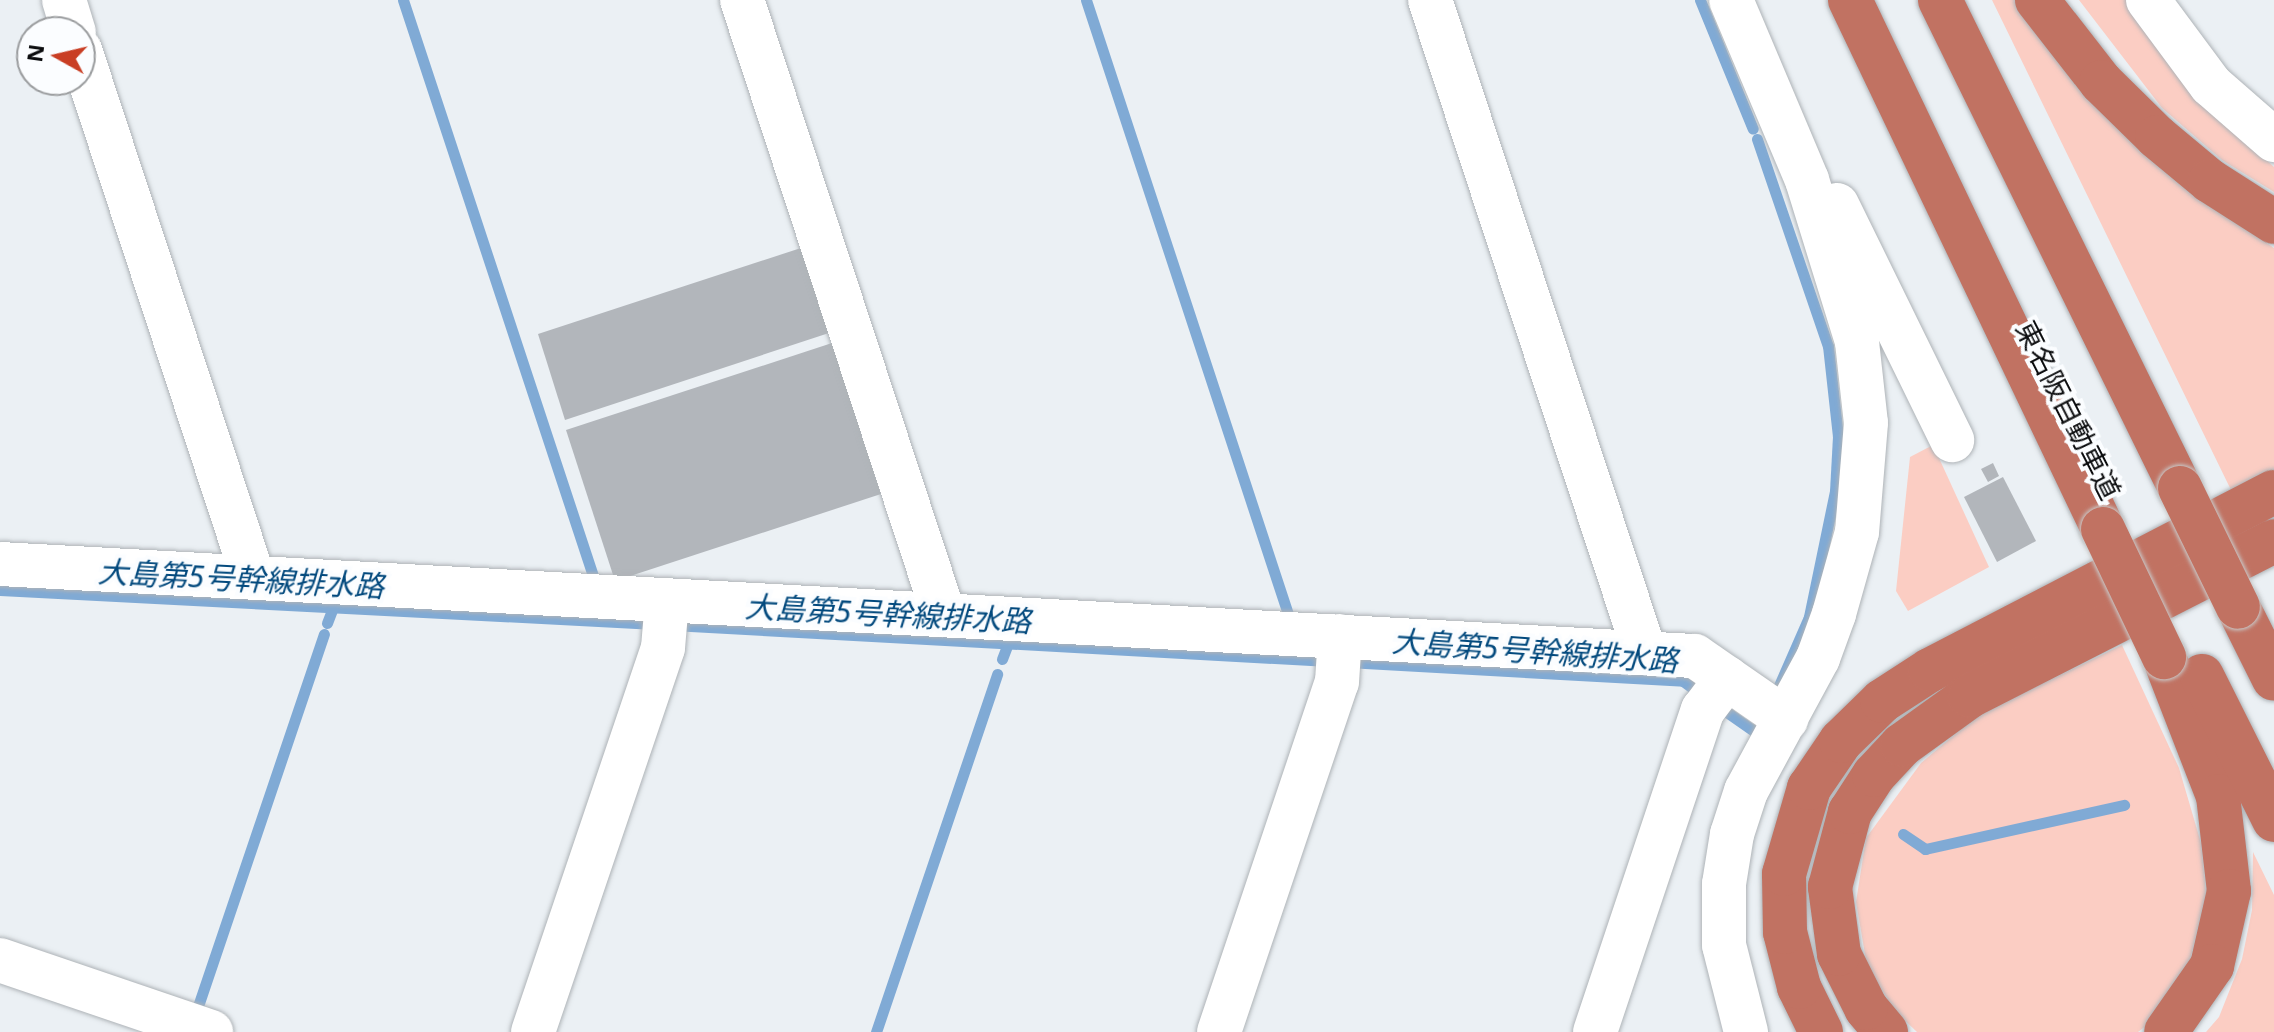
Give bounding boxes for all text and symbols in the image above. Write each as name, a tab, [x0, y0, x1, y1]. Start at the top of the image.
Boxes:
north arrow	[16, 16, 96, 96]
text: N	[18, 42, 50, 64]
street label: 東名阪自動車道	[2010, 315, 2128, 505]
water label: 大島第5号幹線排水路	[97, 554, 385, 604]
water label: 大島第5号幹線排水路	[744, 589, 1032, 639]
water label: 大島第5号幹線排水路	[1391, 623, 1679, 679]

